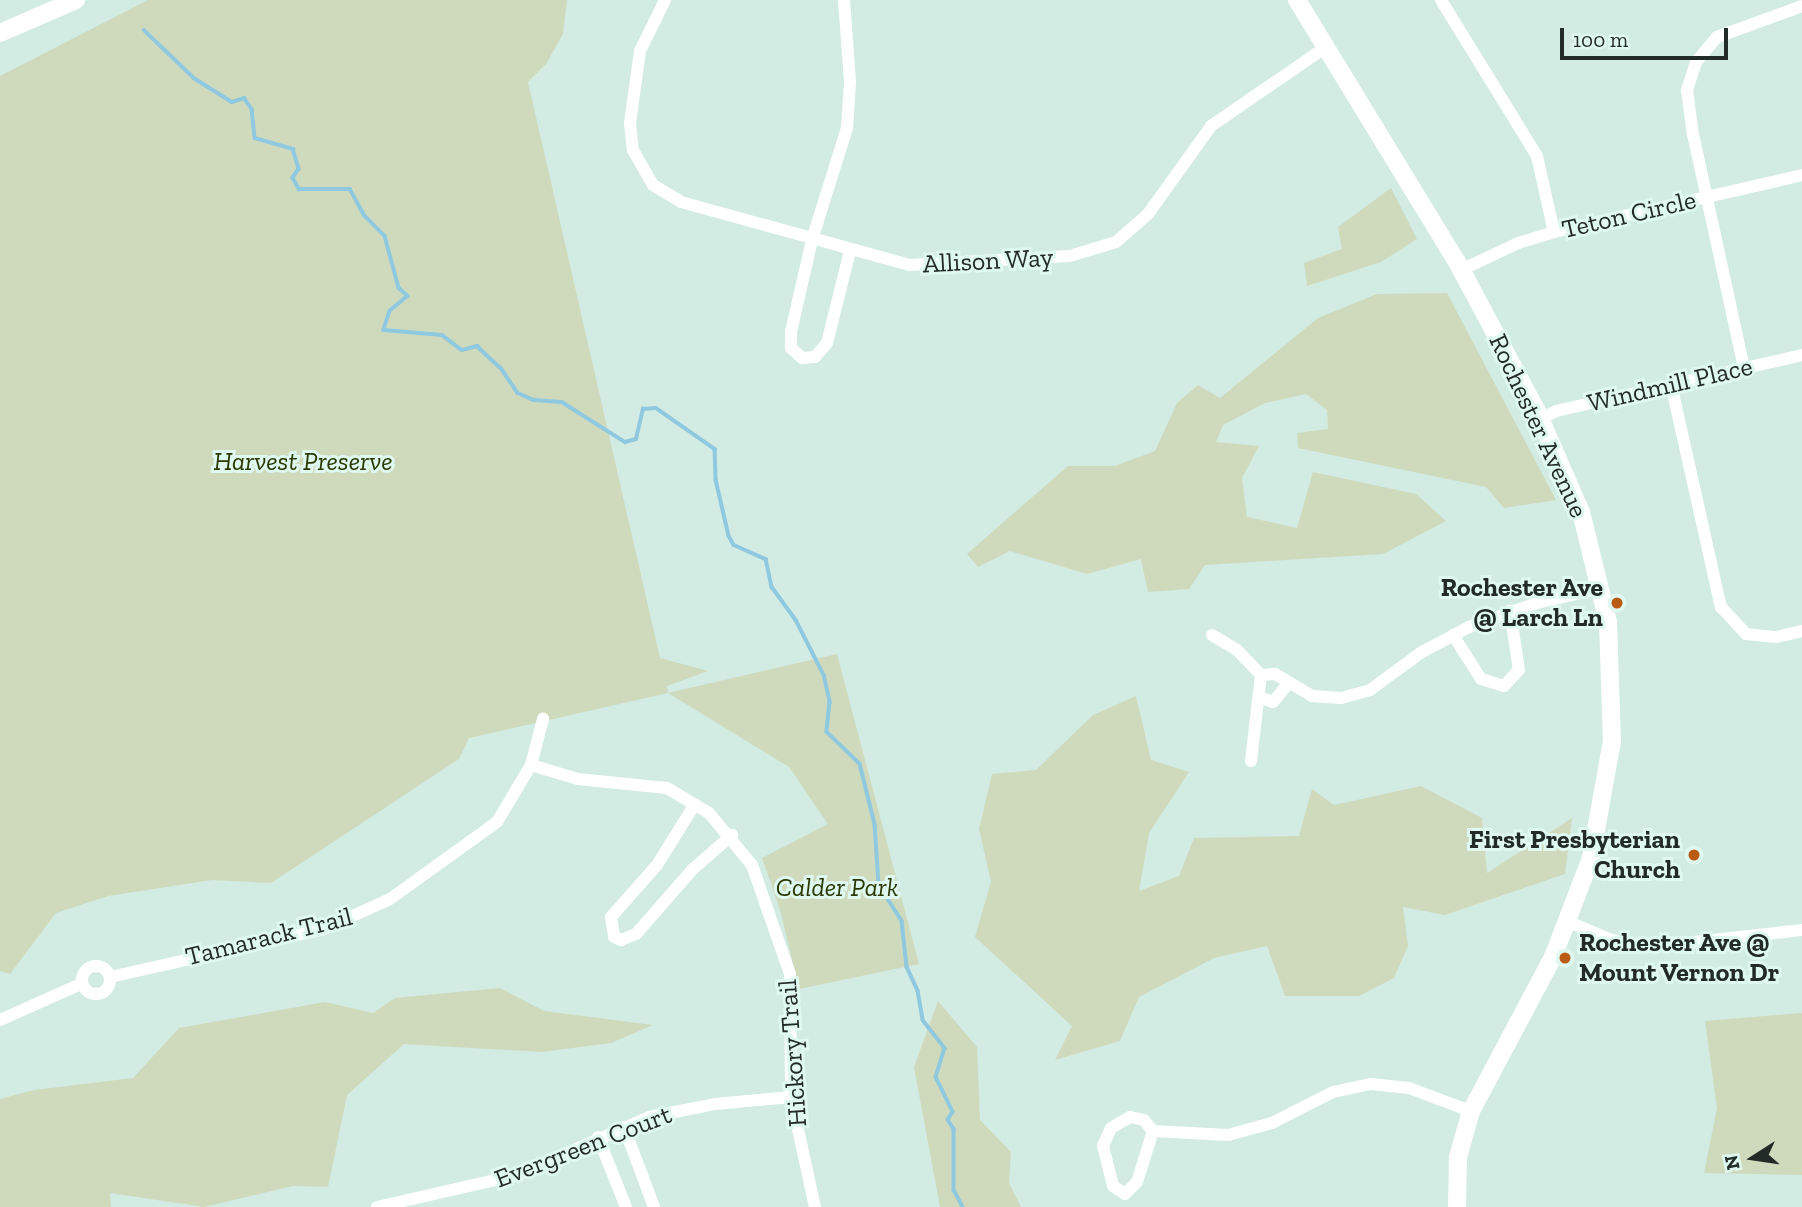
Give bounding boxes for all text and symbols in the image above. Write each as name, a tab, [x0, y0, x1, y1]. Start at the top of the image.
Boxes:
scale bar	[1564, 14, 1732, 58]
text: 100 m	[1573, 27, 1628, 52]
street label: Teton Circle	[1559, 184, 1699, 246]
street label: Allison Way	[921, 242, 1055, 280]
street label: Rochester Avenue	[1482, 329, 1594, 523]
street label: Windmill Place	[1584, 351, 1756, 419]
park label: Harvest Preserve	[213, 446, 393, 478]
place label: Rochester Ave @ Larch Ln	[1440, 572, 1603, 634]
marker: Rochester Ave @ Larch Ln	[1609, 595, 1625, 611]
place label: First Presbyterian Church	[1469, 824, 1680, 886]
marker: First Presbyterian Church	[1686, 847, 1702, 863]
park label: Calder Park	[776, 872, 898, 904]
street label: Tamarack Trail	[182, 901, 356, 973]
place label: Rochester Ave @ Mount Vernon Dr	[1579, 927, 1780, 988]
marker: Rochester Ave @ Mount Vernon Dr	[1557, 950, 1573, 966]
street label: Hickory Trail	[772, 978, 814, 1128]
street label: Evergreen Court	[490, 1099, 676, 1195]
north arrow	[1718, 1123, 1788, 1193]
text: N	[1719, 1153, 1745, 1172]

